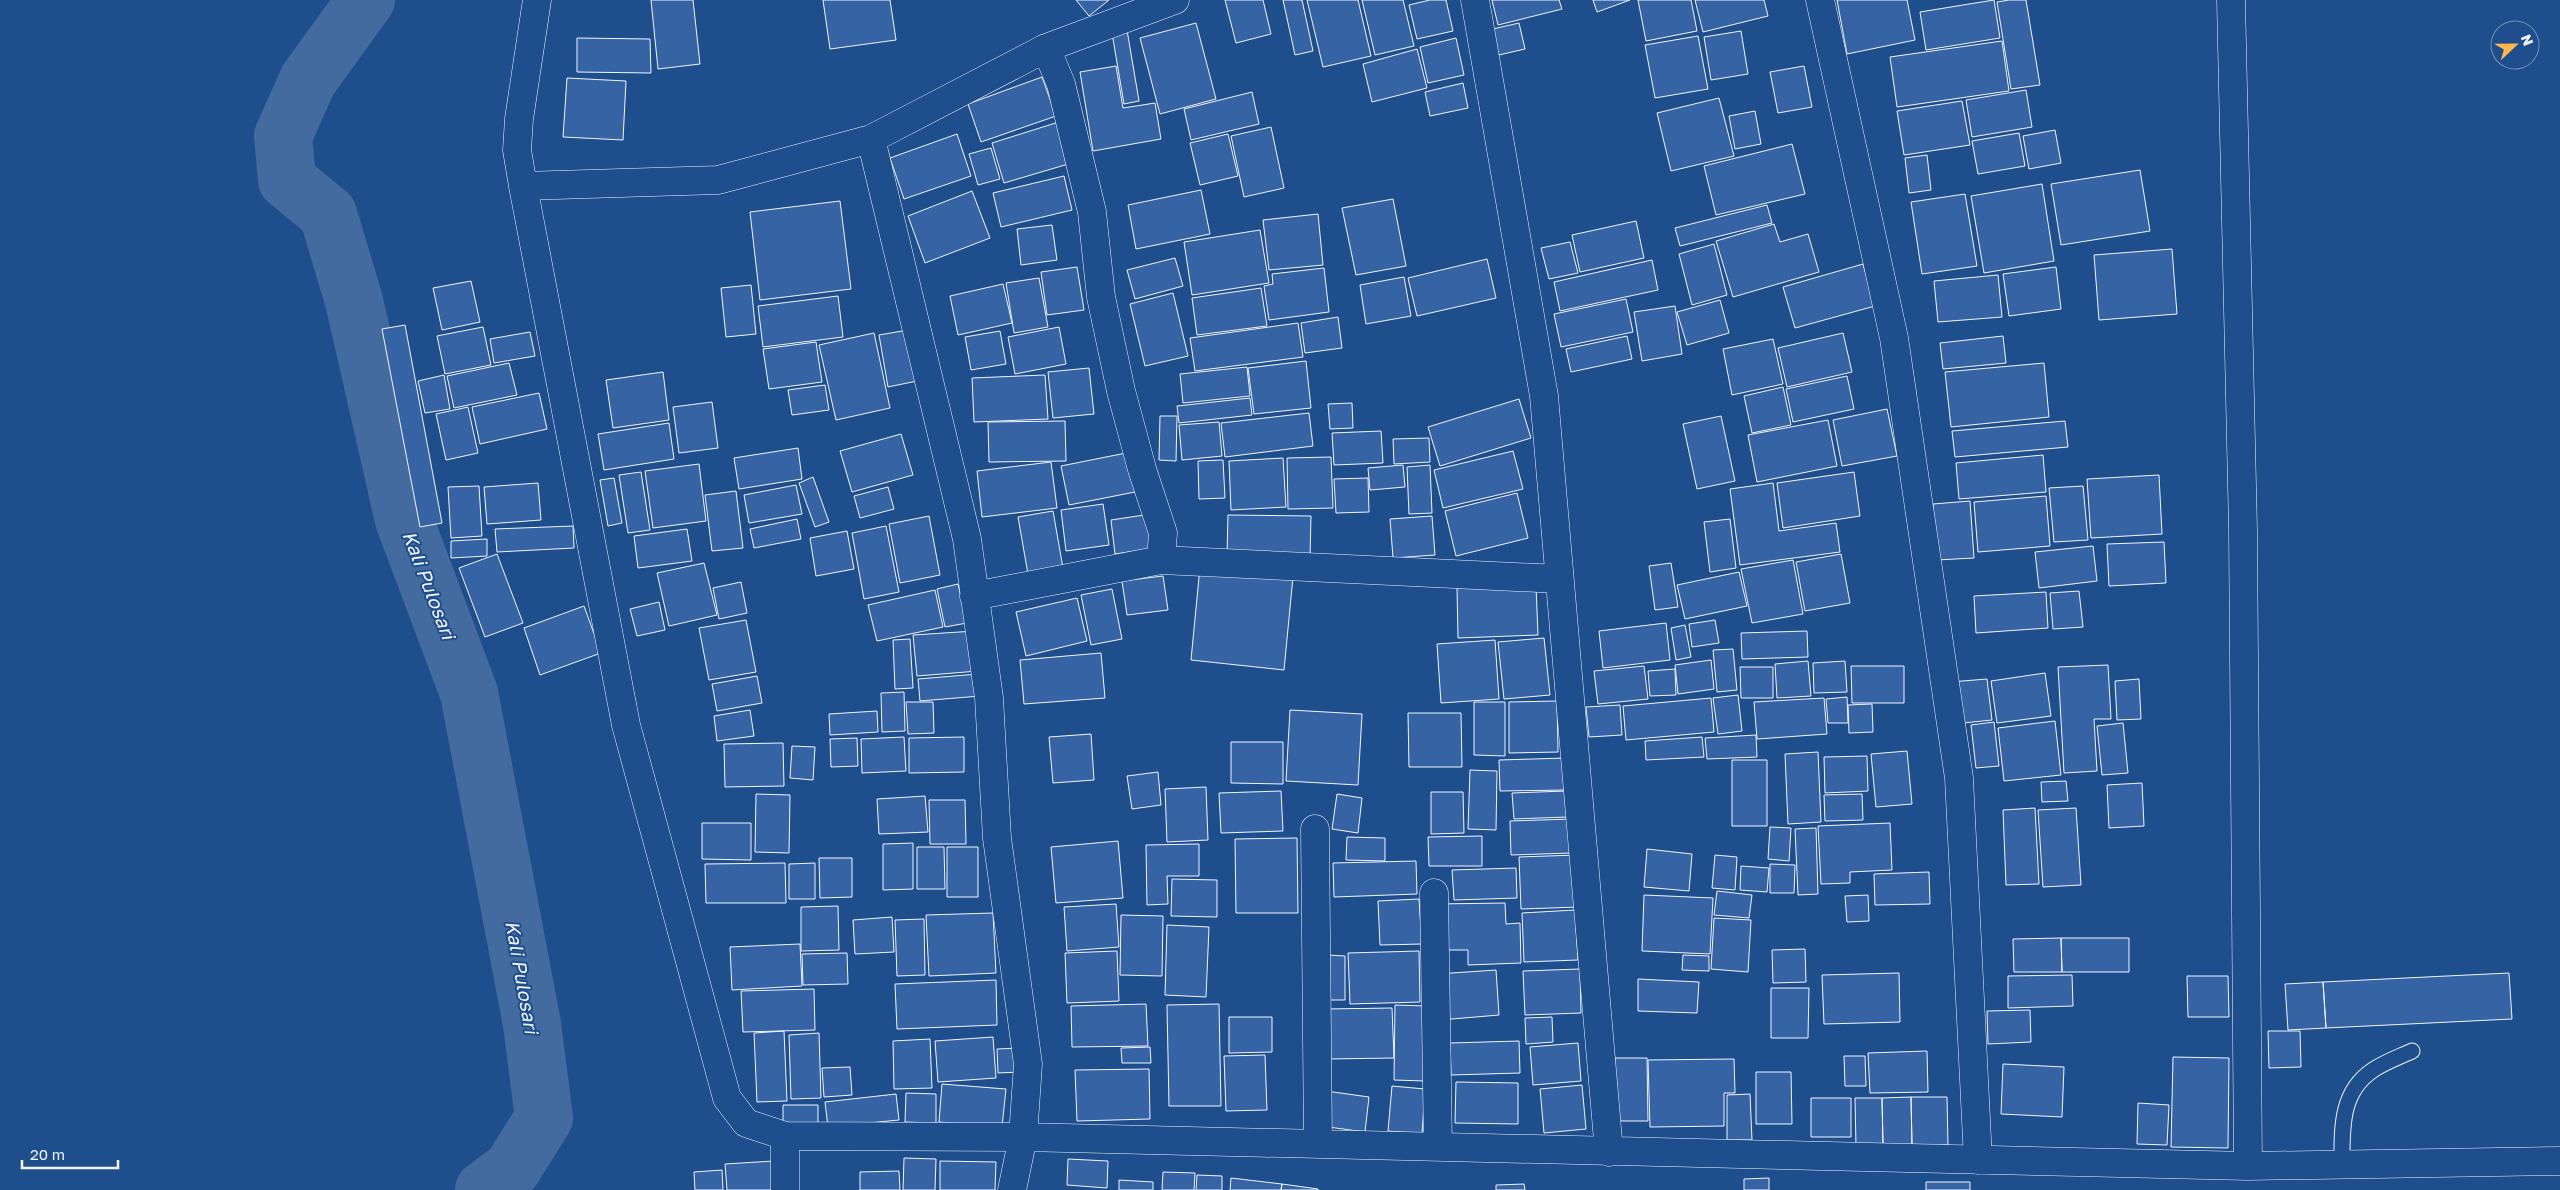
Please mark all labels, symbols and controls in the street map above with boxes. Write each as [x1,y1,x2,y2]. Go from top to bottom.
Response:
north arrow [2490,20,2540,70]
text: N [2518,32,2537,48]
water label: Kali Pulosari [398,527,461,644]
water label: Kali Pulosari [501,919,544,1037]
scale bar [22,1138,119,1170]
text: 20 m [30,1145,65,1163]

